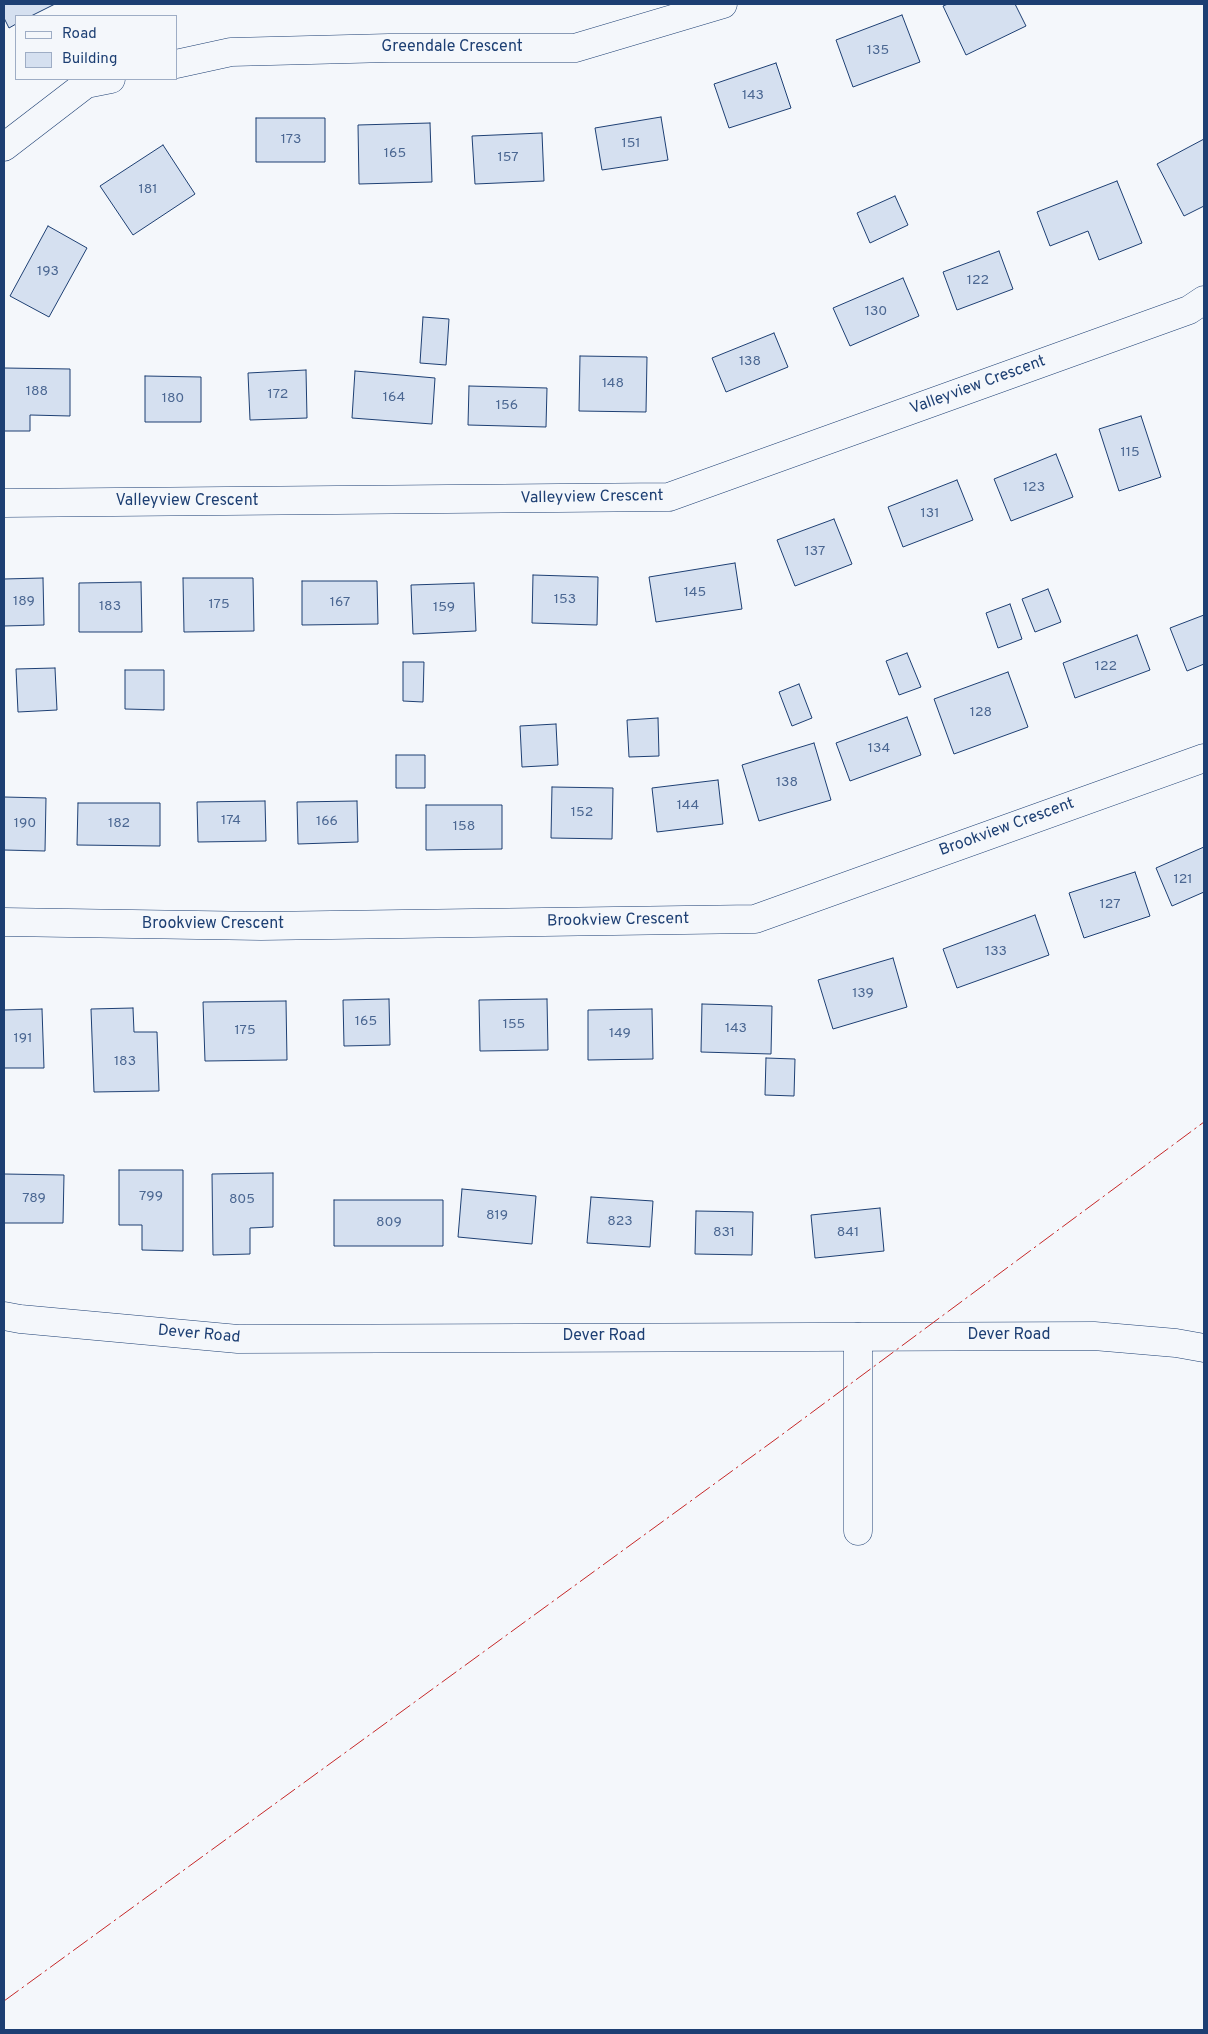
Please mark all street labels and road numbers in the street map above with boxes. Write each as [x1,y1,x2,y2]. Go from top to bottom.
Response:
street label: Greendale Crescent [381,38,523,58]
street label: Valleyview Crescent [908,353,1048,419]
street label: Valleyview Crescent [520,487,664,509]
street label: Valleyview Crescent [116,492,258,512]
street label: Brookview Crescent [937,795,1077,861]
street label: Brookview Crescent [547,910,689,932]
street label: Brookview Crescent [142,915,284,935]
street label: Dever Road [157,1322,241,1348]
street label: Dever Road [968,1326,1050,1346]
street label: Dever Road [563,1327,645,1347]

